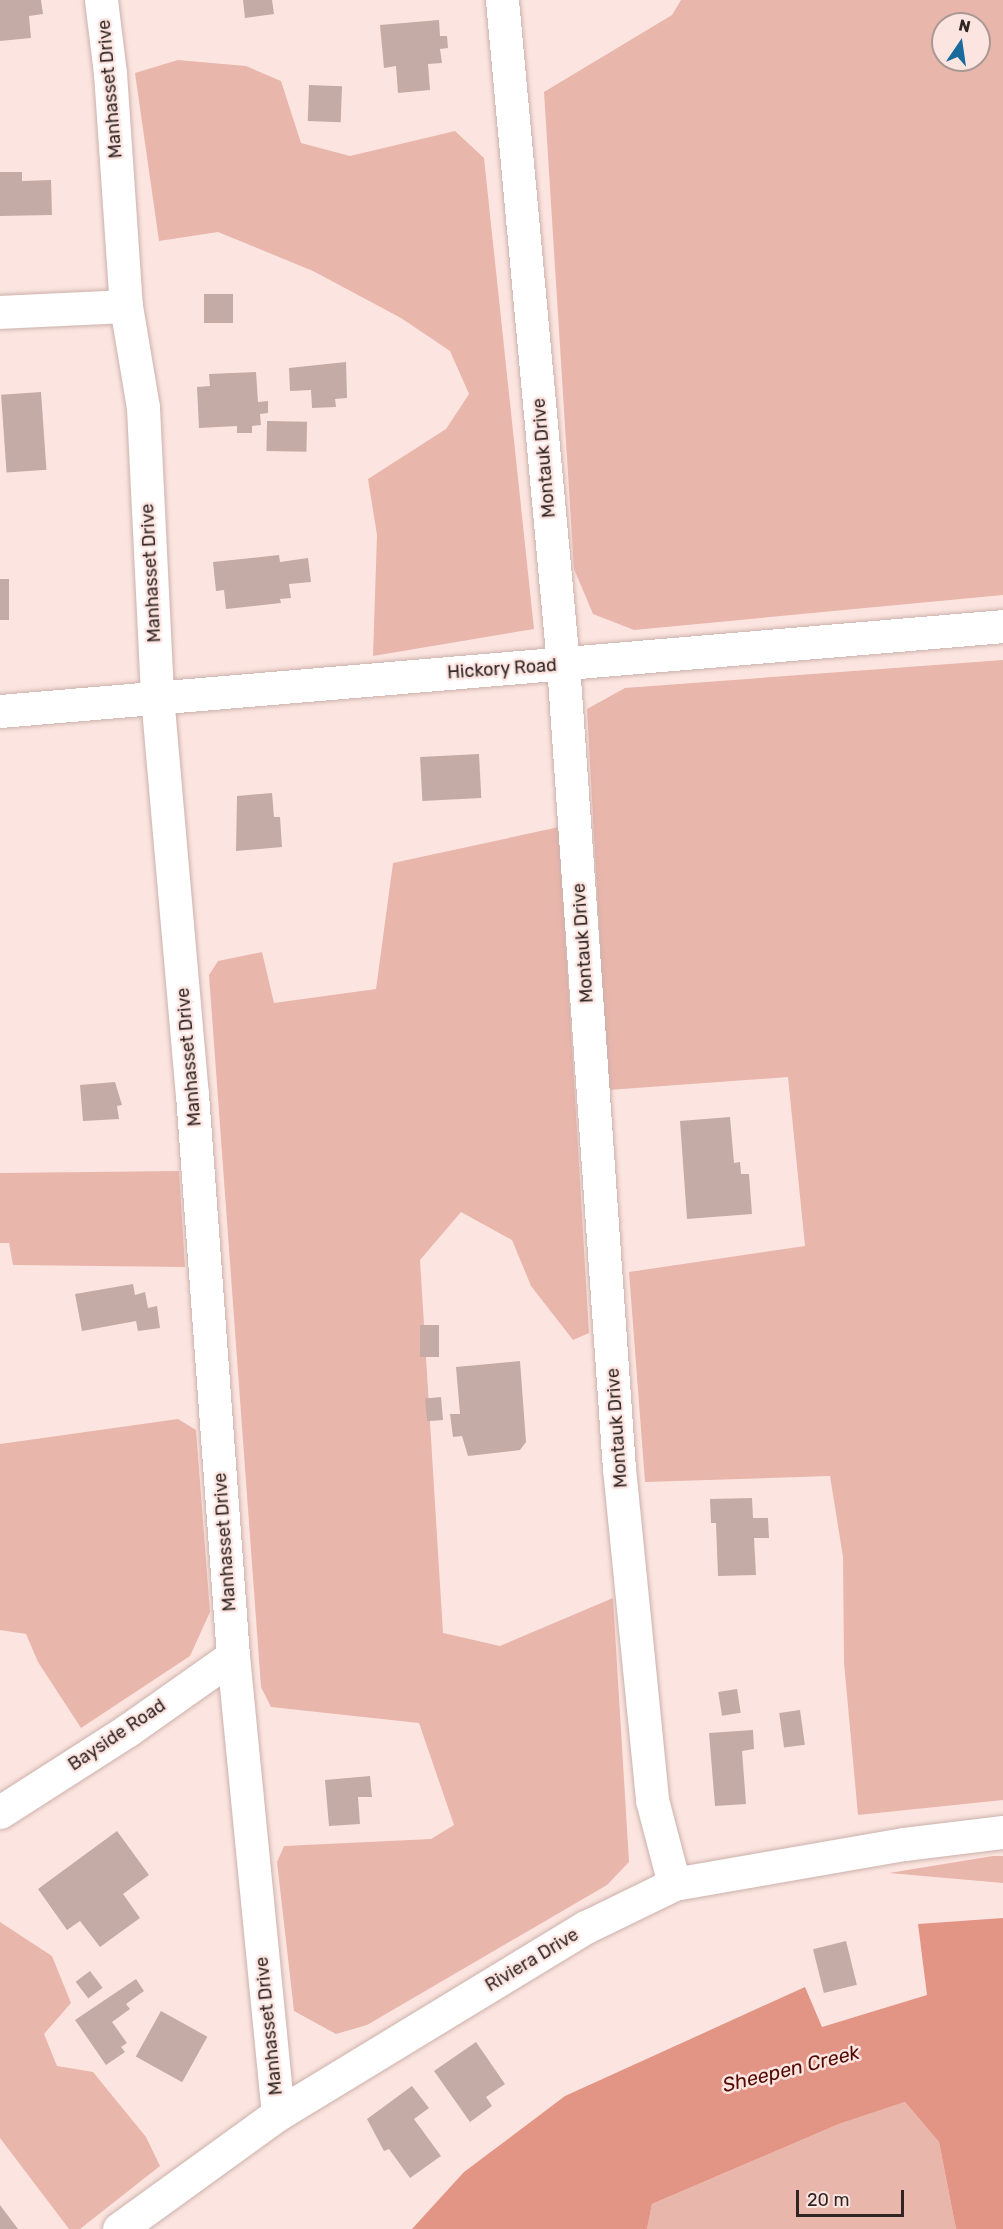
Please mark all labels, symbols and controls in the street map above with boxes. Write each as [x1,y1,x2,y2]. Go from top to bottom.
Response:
north arrow [931,12,991,72]
text: N [957,15,972,36]
street label: Manhasset Drive [93,19,127,159]
street label: Montauk Drive [528,397,560,519]
street label: Manhasset Drive [137,503,165,643]
street label: Hickory Road [446,654,558,684]
street label: Montauk Drive [568,882,598,1004]
street label: Manhasset Drive [172,987,206,1127]
street label: Montauk Drive [602,1367,632,1489]
street label: Manhasset Drive [209,1472,241,1612]
street label: Bayside Road [64,1695,170,1775]
street label: Riviera Drive [481,1924,583,1996]
street label: Manhasset Drive [251,1956,287,2096]
water label: Sheepen Creek [720,2040,862,2098]
scale bar [799,2178,907,2216]
text: 20 m [807,2189,849,2211]

